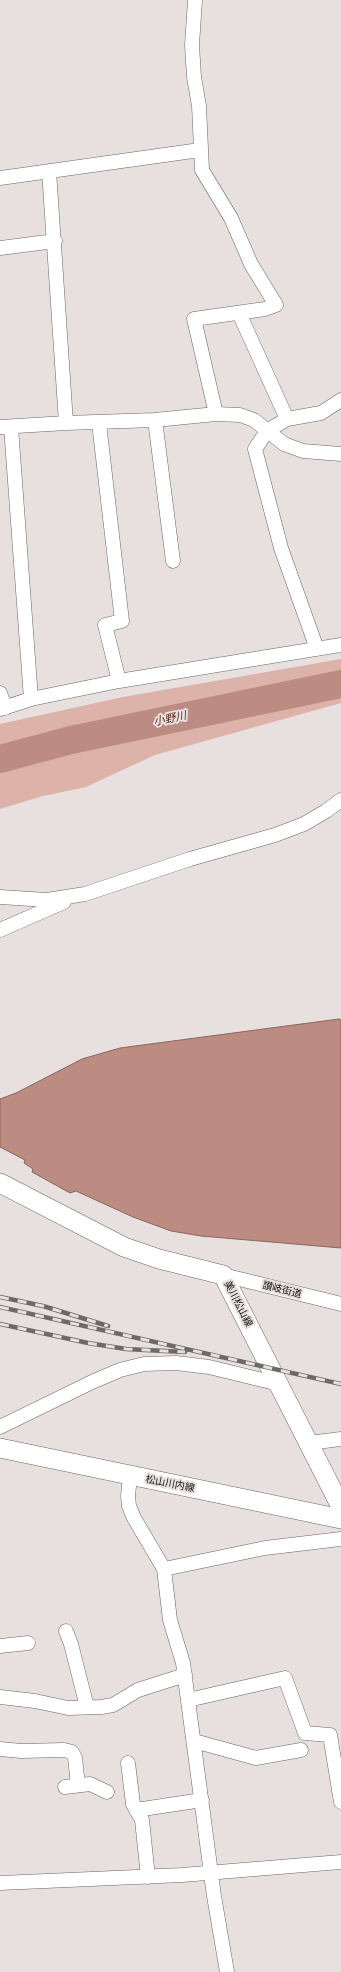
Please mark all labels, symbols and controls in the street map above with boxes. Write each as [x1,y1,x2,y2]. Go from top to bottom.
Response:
water label: 小野川 [152,709,188,729]
street label: 美川松山線 [221,1279,255,1329]
street label: 讃岐街道 [261,1279,303,1301]
street label: 松山川内線 [144,1473,196,1495]

